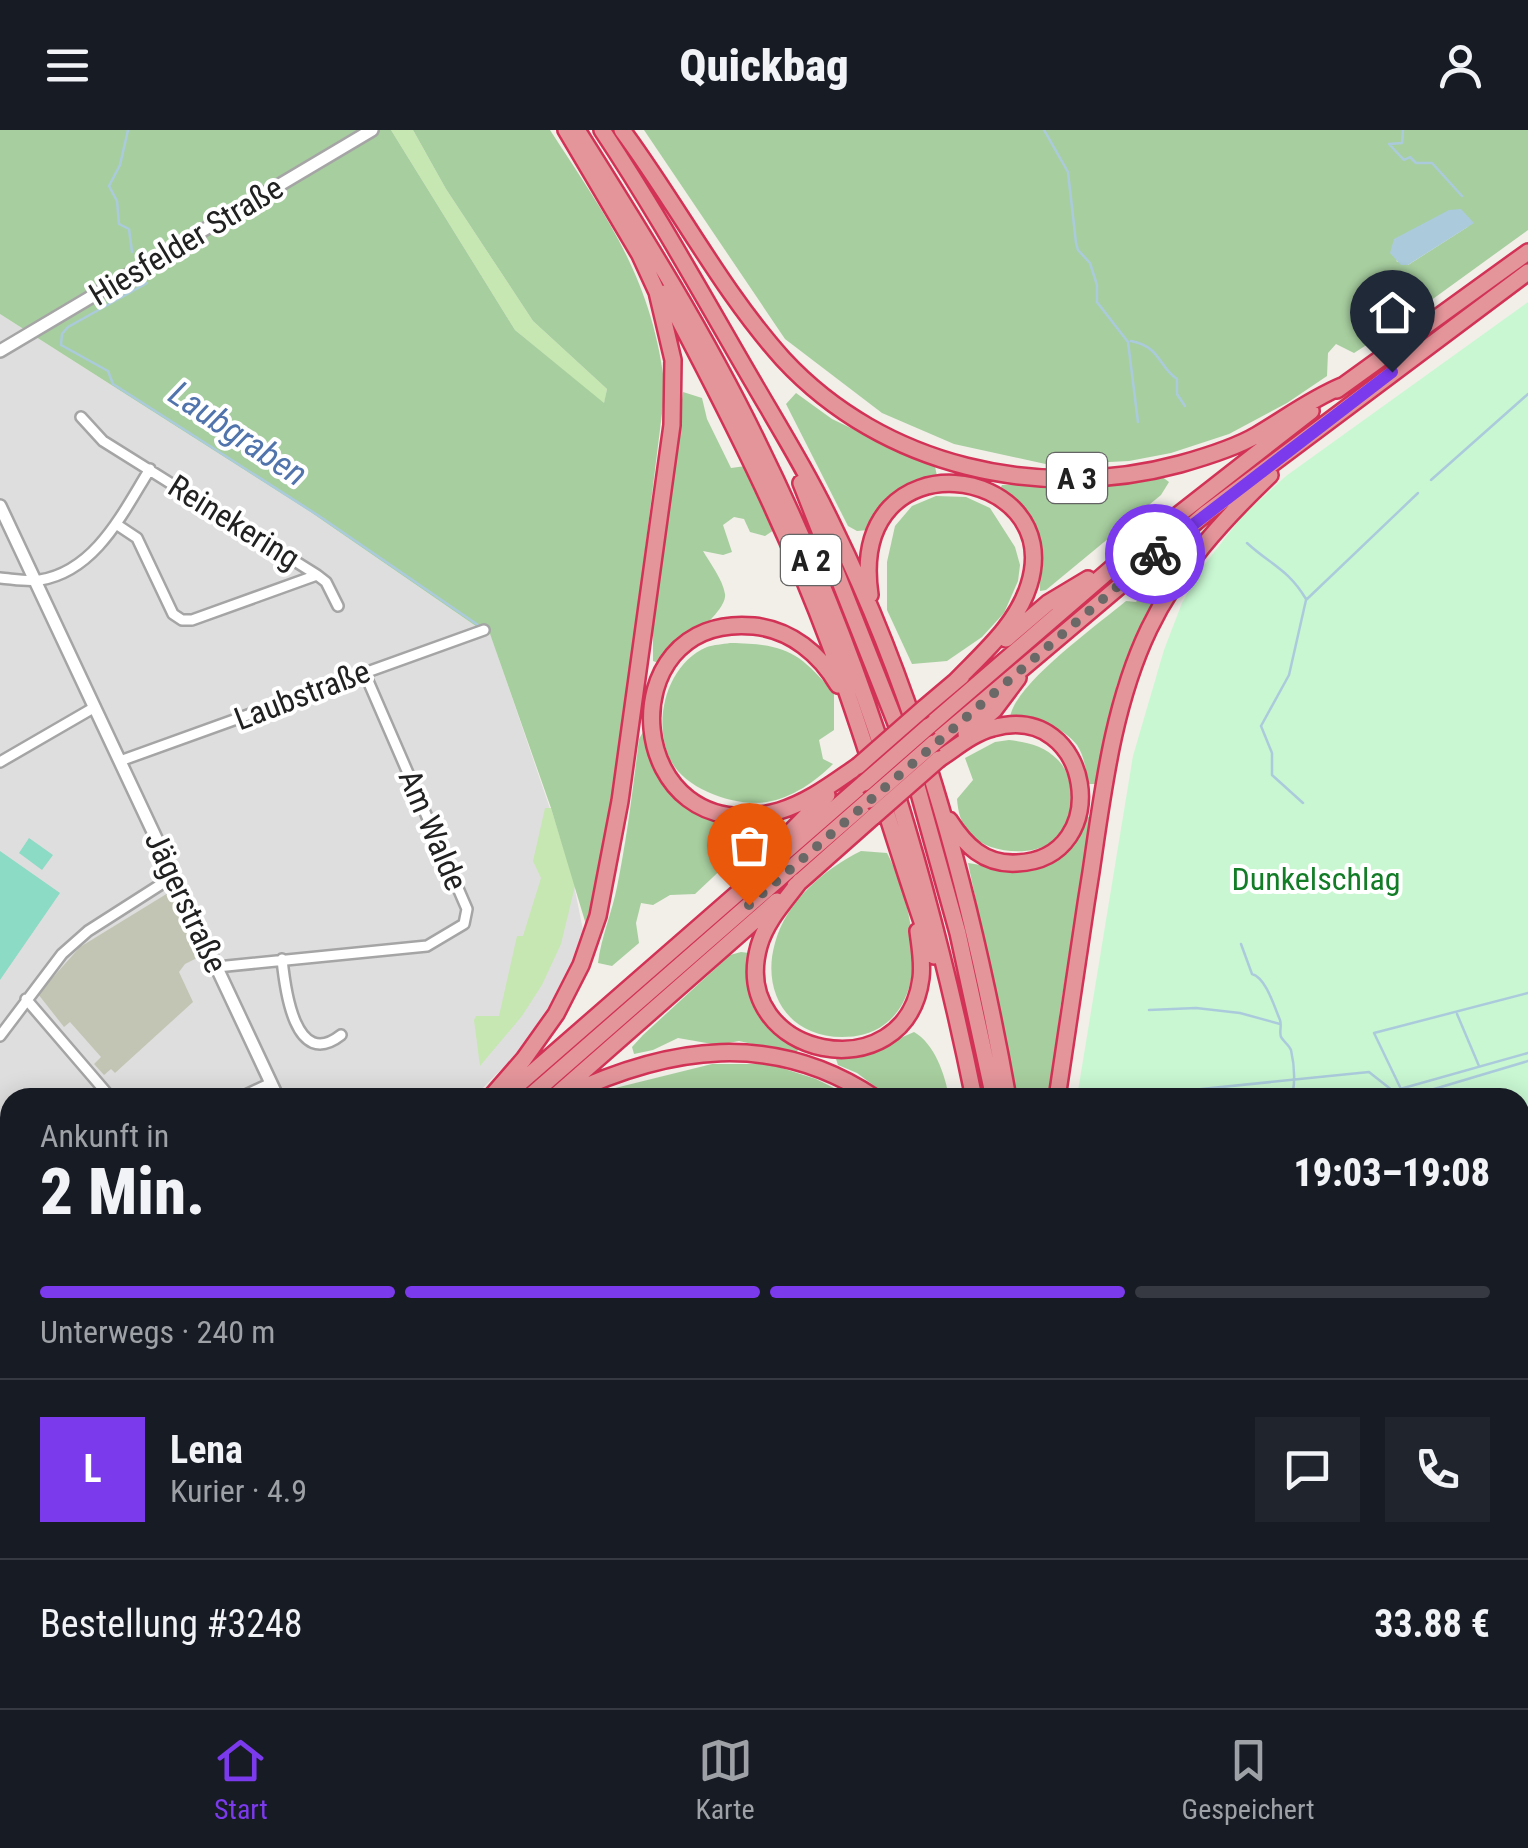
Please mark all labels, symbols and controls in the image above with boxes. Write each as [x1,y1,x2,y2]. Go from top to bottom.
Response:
icon: menu [40,38,95,93]
icon: person [1433,38,1488,93]
text: Quickbag [679,39,849,92]
street label: Hiesfelder Straße [82,168,290,314]
pin [1350,270,1435,373]
icon: home [1365,285,1420,340]
water label: Laubgraben [161,373,315,495]
road number: A 3 [1047,453,1107,503]
street label: Reinekering [161,467,307,577]
courier [1105,504,1205,604]
icon: bike [1128,527,1183,582]
road number: A 2 [781,535,841,585]
street label: Laubstraße [229,652,375,738]
street label: Am Walde [391,764,475,896]
pin [707,803,792,906]
icon: bag [722,818,777,873]
street label: Jägerstraße [137,825,235,979]
park label: Dunkelschlag [1232,860,1400,898]
text: Ankunft in [40,1117,169,1155]
text: 19:03–19:08 [1293,1151,1490,1195]
text: 2 Min. [40,1154,205,1230]
text: Unterwegs · 240 m [40,1313,275,1351]
button: chat [1255,1417,1360,1522]
button: phone [1385,1417,1490,1522]
text: Lena [170,1428,243,1472]
text: L [83,1447,102,1491]
text: Kurier · 4.9 [170,1472,307,1510]
text: Bestellung #3248 [40,1602,302,1646]
text: 33.88 € [1374,1602,1490,1646]
tab: Start [213,1733,268,1826]
tab: Karte [695,1733,755,1826]
tab: Gespeichert [1182,1733,1315,1826]

